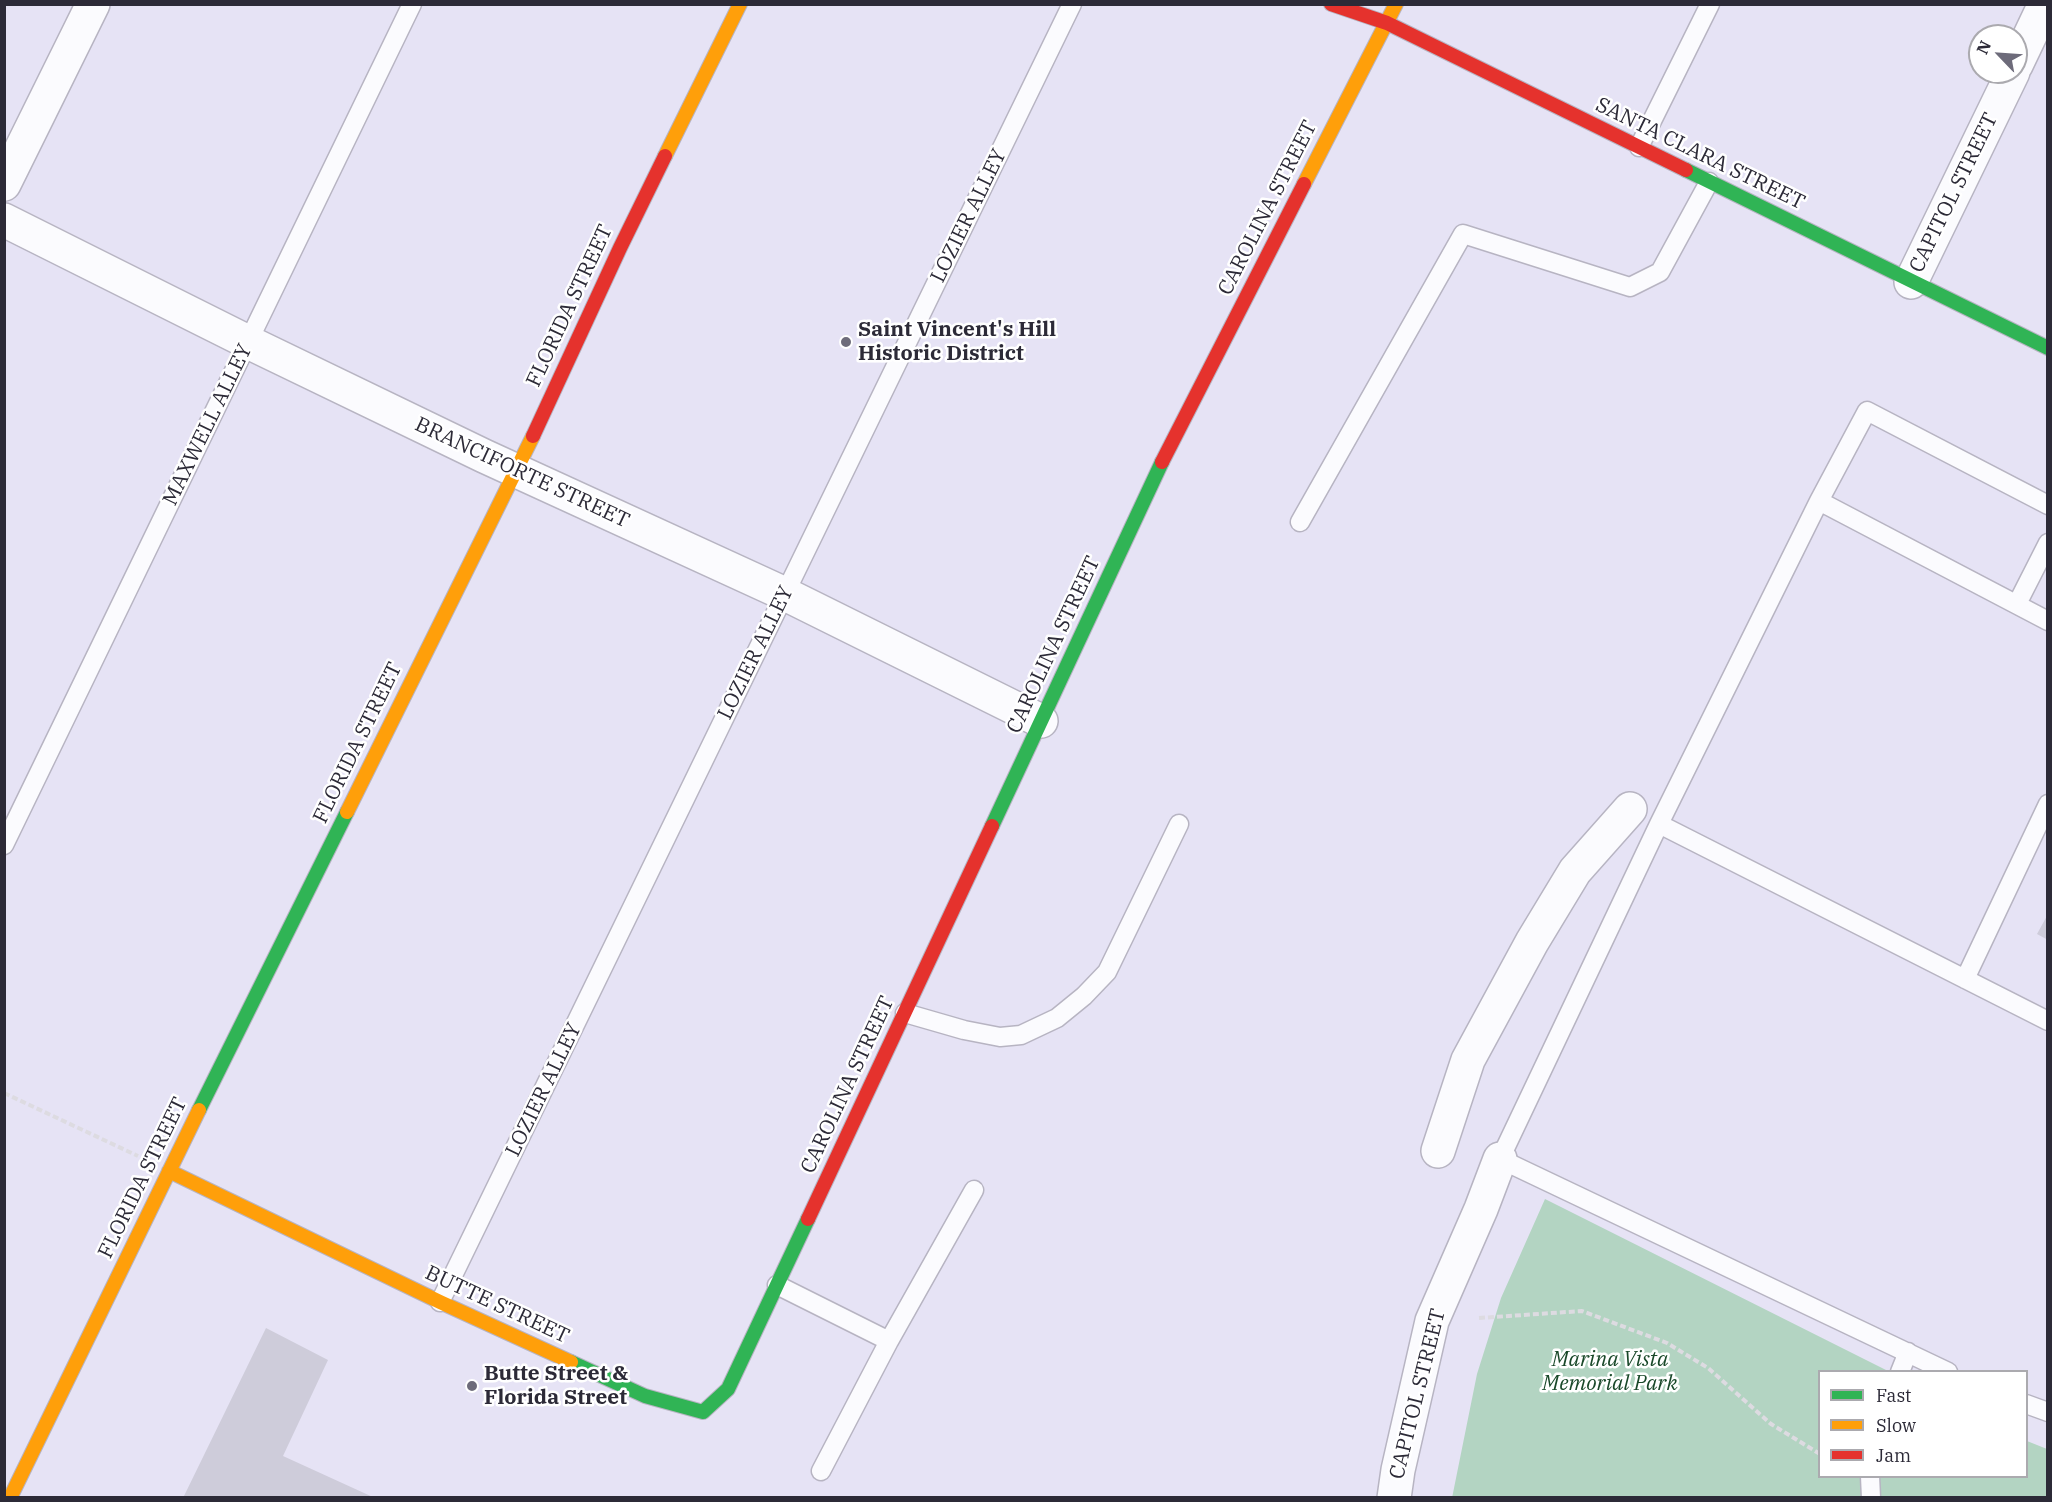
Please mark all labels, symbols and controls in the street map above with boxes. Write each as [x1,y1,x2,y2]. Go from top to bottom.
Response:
north arrow [1968,24,2028,84]
text: N [1972,37,1995,57]
street label: SANTA CLARA STREET [1591,92,1809,216]
street label: CAPITOL STREET [1904,109,2004,277]
street label: CAROLINA STREET [1213,117,1323,299]
street label: LOZIER ALLEY [926,145,1012,287]
street label: FLORIDA STREET [521,221,619,391]
place label: Saint Vincent's Hill Historic District [858,317,1056,367]
marker: Saint Vincent's Hill Historic District [839,335,853,349]
street label: MAXWELL ALLEY [158,340,258,510]
street label: BRANCIFORTE STREET [411,412,633,534]
street label: CAROLINA STREET [1002,553,1106,737]
street label: LOZIER ALLEY [713,582,799,724]
street label: FLORIDA STREET [308,658,408,828]
street label: CAROLINA STREET [796,993,900,1177]
street label: LOZIER ALLEY [501,1019,587,1161]
street label: FLORIDA STREET [93,1093,193,1263]
street label: BUTTE STREET [421,1261,573,1349]
street label: CAPITOL STREET [1385,1306,1451,1482]
park label: Marina Vista Memorial Park [1542,1347,1678,1397]
place label: Butte Street & Florida Street [484,1361,628,1411]
legend [1818,1370,2028,1478]
marker: Butte Street & Florida Street [465,1379,479,1393]
text: Fast [1876,1384,1911,1407]
text: Slow [1876,1414,1916,1437]
text: Jam [1876,1444,1911,1467]

